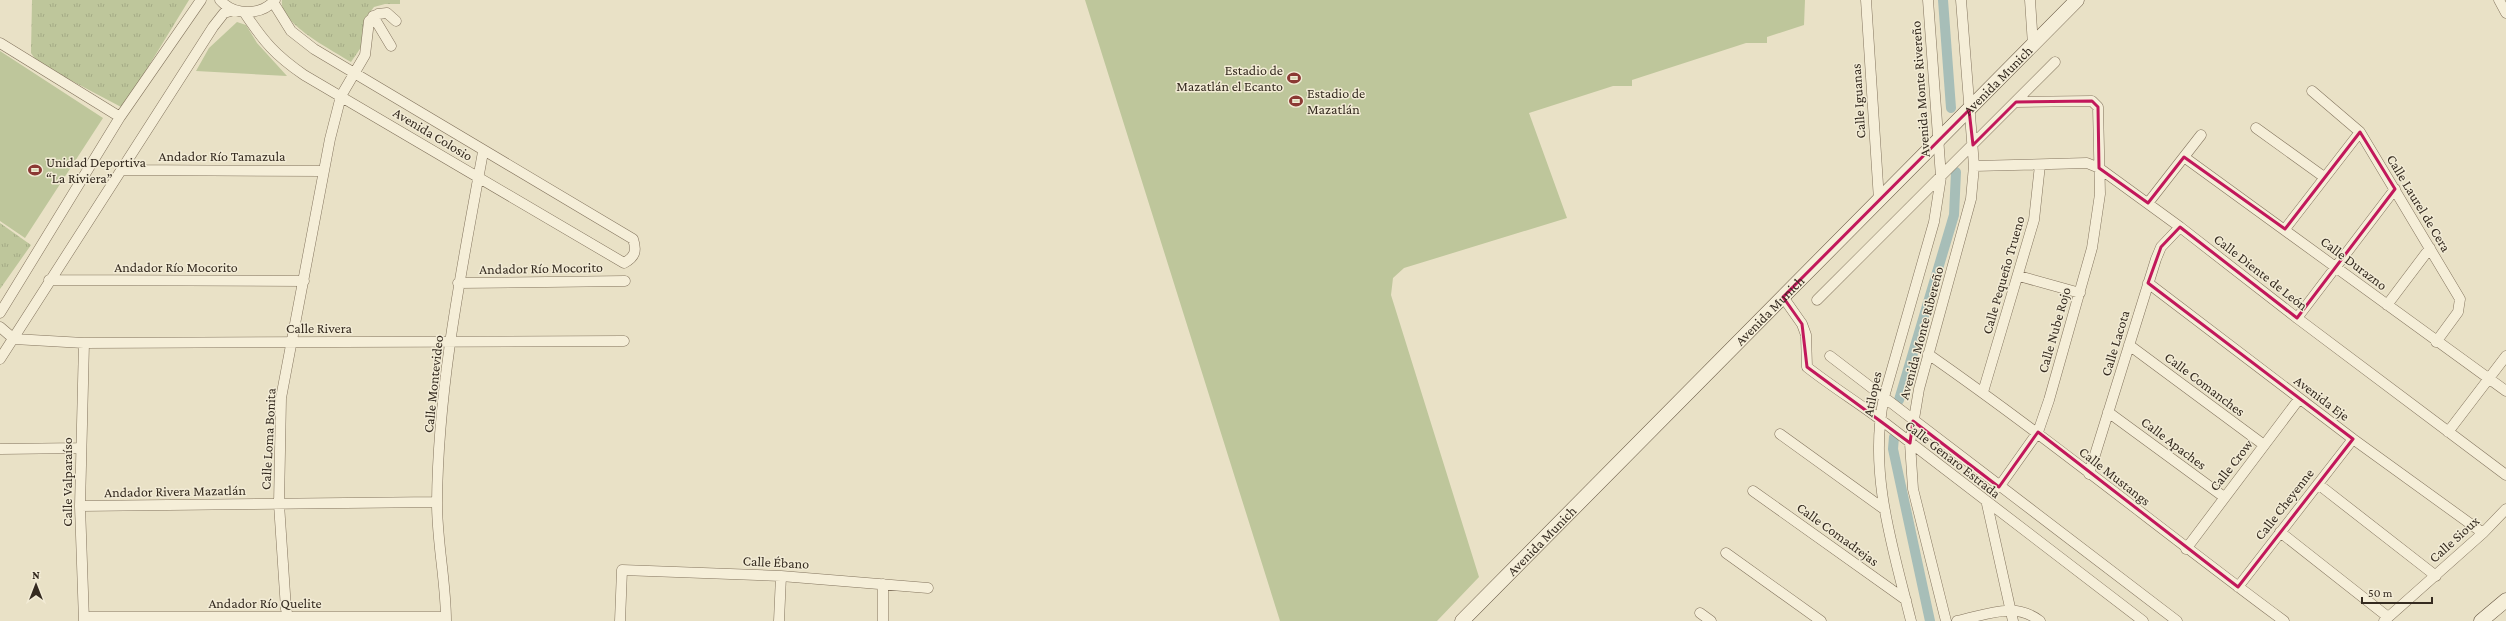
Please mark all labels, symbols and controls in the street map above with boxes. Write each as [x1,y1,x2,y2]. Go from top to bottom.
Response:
street label: Avenida Monte Rivereño [1907,20,1933,158]
street label: Avenida Munich [1960,42,2036,118]
place label: Estadio de Mazatlán el Ecanto [1176,62,1283,94]
street label: Calle Iguanas [1847,63,1869,139]
sports icon: Estadio de Mazatlán el Ecanto [1286,70,1302,86]
place label: Estadio de Mazatlán [1307,85,1365,117]
sports icon: Estadio de Mazatlán [1288,93,1304,109]
street label: Avenida Colosio [390,104,476,164]
street label: Andador Río Tamazula [158,148,286,164]
street label: Calle Laurel de Cera [2384,152,2455,255]
place label: Unidad Deportiva “La Riviera” [46,154,147,186]
sports icon: Unidad Deportiva “La Riviera” [27,162,43,178]
street label: Calle Pequeño Trueno [1978,214,2028,336]
street label: Calle Diente de León [2211,230,2311,314]
street label: Calle Durazno [2318,233,2390,293]
street label: Andador Río Mocorito [114,259,238,275]
street label: Andador Río Mocorito [479,259,603,277]
street label: Avenida Monte Ribereño [1896,265,1947,401]
street label: Avenida Munich [1732,272,1808,349]
street label: Calle Nube Rojo [2034,285,2075,375]
street label: Calle Lacota [2097,308,2133,378]
street label: Calle Rivera [286,320,352,336]
street label: Calle Montevideo [420,334,446,434]
street label: Calle Comanches [2162,349,2248,419]
street label: Atilopes [1859,370,1885,418]
street label: Avenida Eje [2291,372,2353,425]
street label: Calle Loma Bonita [257,387,279,490]
street label: Calle Apaches [2138,413,2210,473]
street label: Calle Genaro Estrada [1902,417,2004,502]
street label: Calle Crow [2206,436,2256,494]
street label: Calle Valparaíso [59,437,75,527]
street label: Calle Mustangs [2076,443,2154,509]
street label: Calle Cheyenne [2251,465,2317,543]
street label: Andador Rivera Mazatlán [104,482,246,500]
street label: Calle Comadrejas [1793,499,1882,570]
street label: Avenida Munich [1504,502,1580,579]
street label: Calle Sioux [2426,512,2483,566]
street label: Calle Ébano [742,552,810,572]
north arrow [16,565,56,605]
text: N [32,569,40,581]
scale bar [2362,579,2432,605]
text: 50 m [2368,586,2393,600]
street label: Andador Río Quelite [208,595,322,611]

